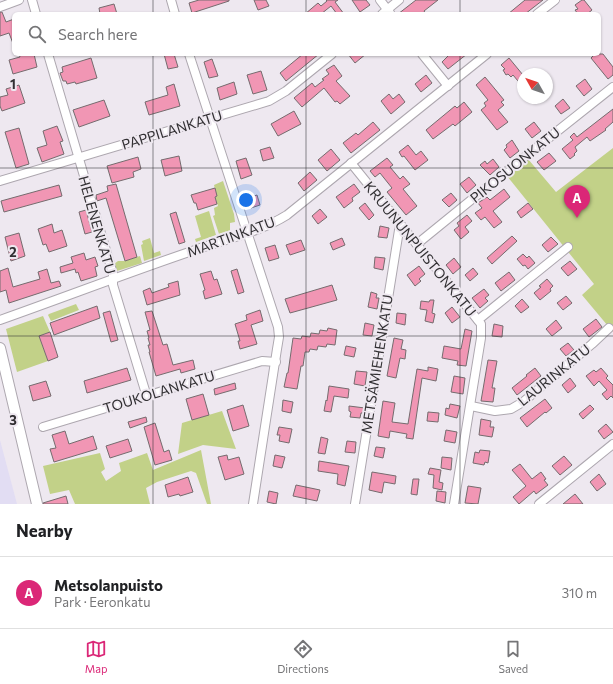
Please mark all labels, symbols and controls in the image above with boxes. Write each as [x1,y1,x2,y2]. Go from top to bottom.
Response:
search box [12,12,601,56]
icon: search [26,23,48,45]
text: Search here [58,25,137,43]
north arrow [517,68,553,104]
text: 1 [10,76,16,92]
street label: PAPPILANKATU [119,106,224,153]
street label: PIKOSUONKATU [466,123,563,206]
street label: HELENENKATU [75,174,120,276]
street label: KRUUNUNPUISTONKATU [361,178,480,320]
pin: A [564,185,590,218]
your location [236,190,256,210]
street label: MARTINKATU [184,213,277,260]
text: 2 [9,244,17,260]
street label: METSÄMIEHENKATU [357,293,396,435]
street label: LAURINKATU [514,340,593,409]
street label: TOUKOLANKATU [101,366,217,417]
text: 3 [9,412,17,428]
text: Nearby [16,520,73,541]
text: Metsolanpuisto [54,576,163,594]
text: A [24,585,34,601]
text: 310 m [562,585,597,601]
text: Park · Eeronkatu [54,594,150,610]
tab: Map [85,638,108,675]
tab: Directions [277,638,329,675]
tab: Saved [498,638,528,675]

